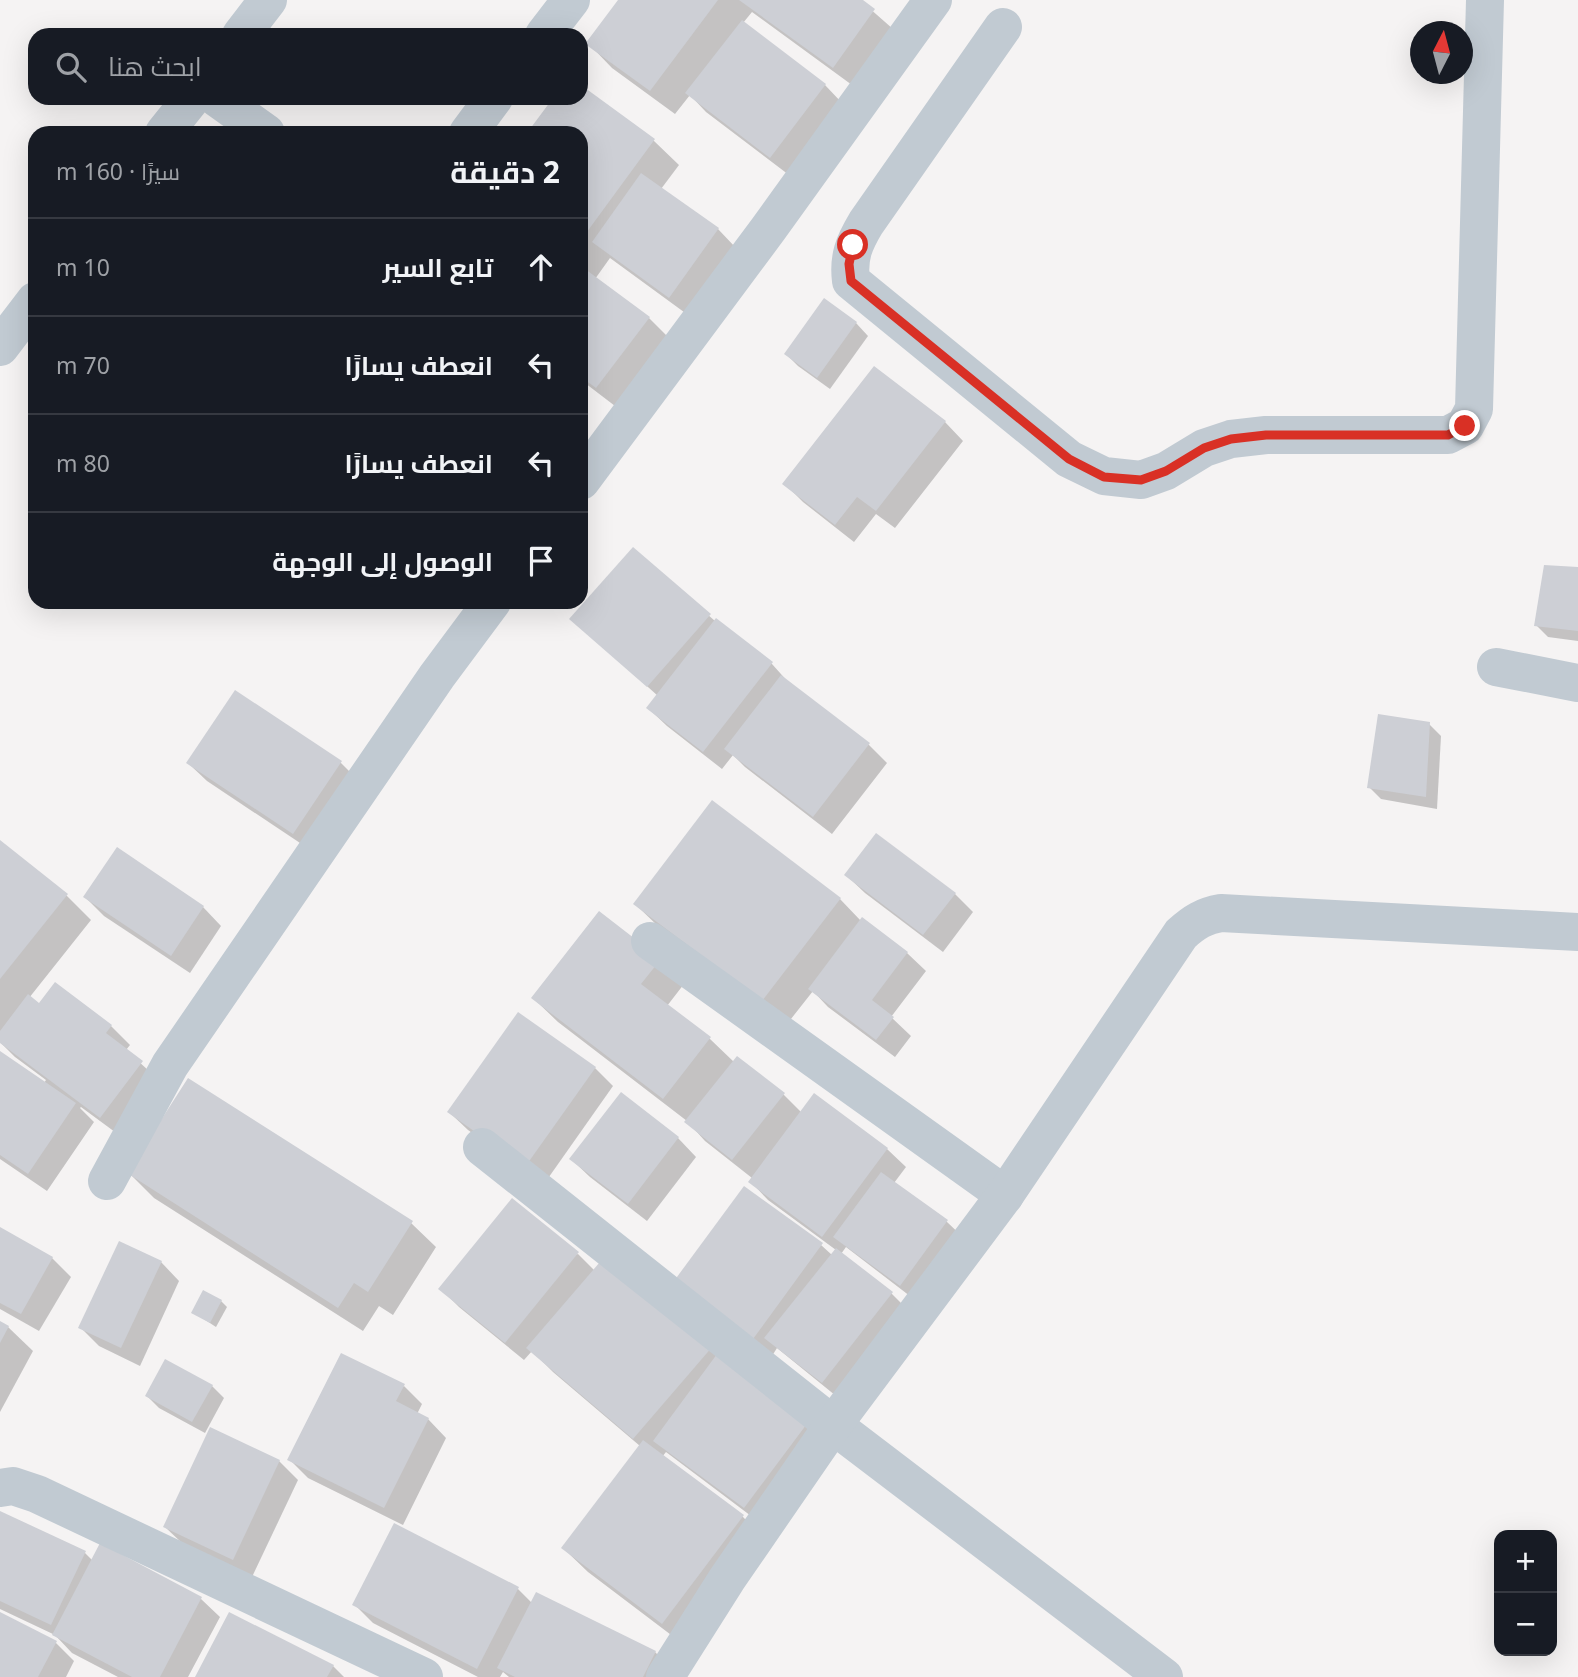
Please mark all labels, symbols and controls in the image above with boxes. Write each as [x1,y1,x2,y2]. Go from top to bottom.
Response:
north arrow [1410,21,1473,84]
search box [28,28,588,105]
icon: search [52,48,90,86]
text: ابحث هنا [108,48,202,84]
text: 2 دقيقة [450,151,560,192]
text: سيرًا · 160 m [56,155,180,187]
route start [837,229,868,260]
icon: ahead [522,248,560,286]
text: تابع السير [383,249,493,285]
text: 10 m [56,251,110,283]
icon: left [522,346,560,384]
text: انعطف يسارًا [344,347,493,383]
text: 70 m [56,349,110,381]
route end [1449,410,1480,441]
icon: left [522,444,560,482]
text: انعطف يسارًا [344,445,493,481]
text: 80 m [56,447,110,479]
icon: arrive [522,542,560,580]
text: الوصول إلى الوجهة [272,543,493,579]
map controls [1494,1530,1557,1656]
button: + [1494,1530,1557,1593]
button: − [1494,1593,1557,1656]

